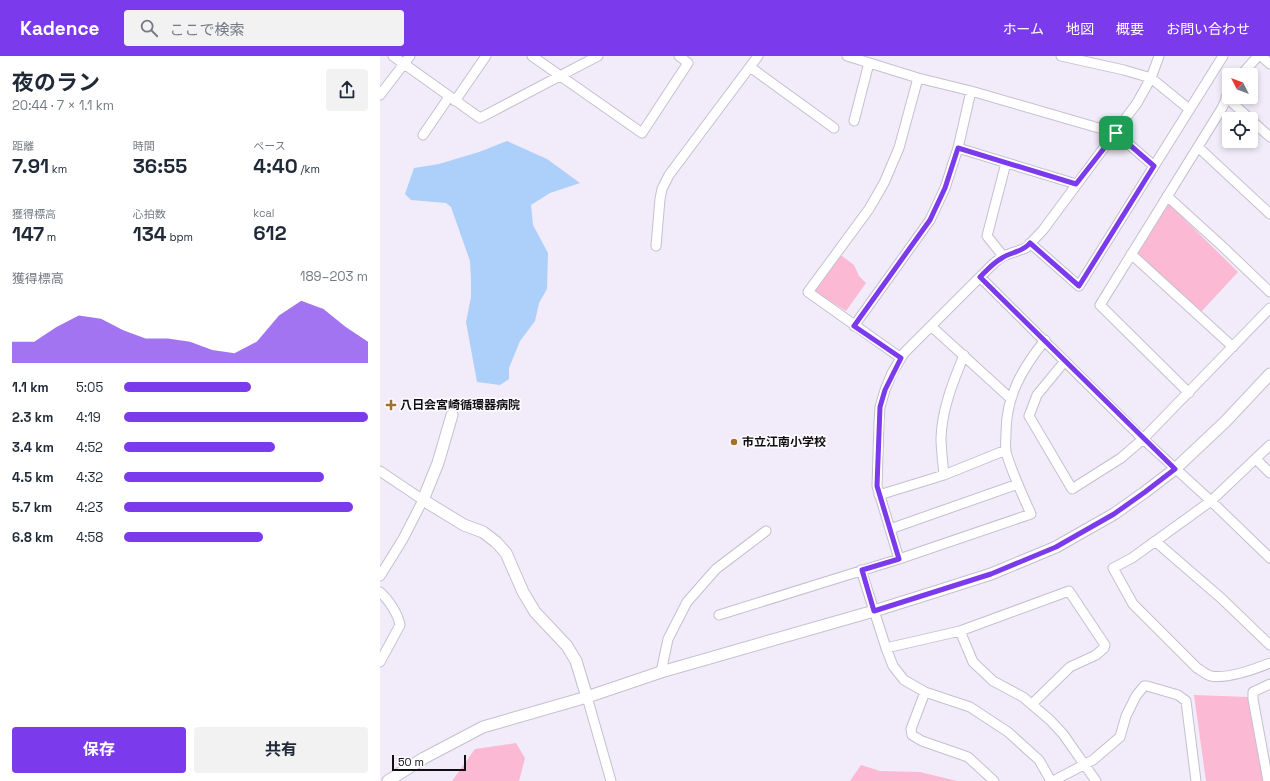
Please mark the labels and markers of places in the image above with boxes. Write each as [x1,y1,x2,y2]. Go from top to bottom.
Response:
pin [1099,116,1133,150]
place label: 八日会宮崎循環器病院 [400,397,520,413]
marker: 八日会宮崎循環器病院 [385,399,397,411]
place label: 市立江南小学校 [742,434,826,450]
marker: 市立江南小学校 [729,437,739,447]

